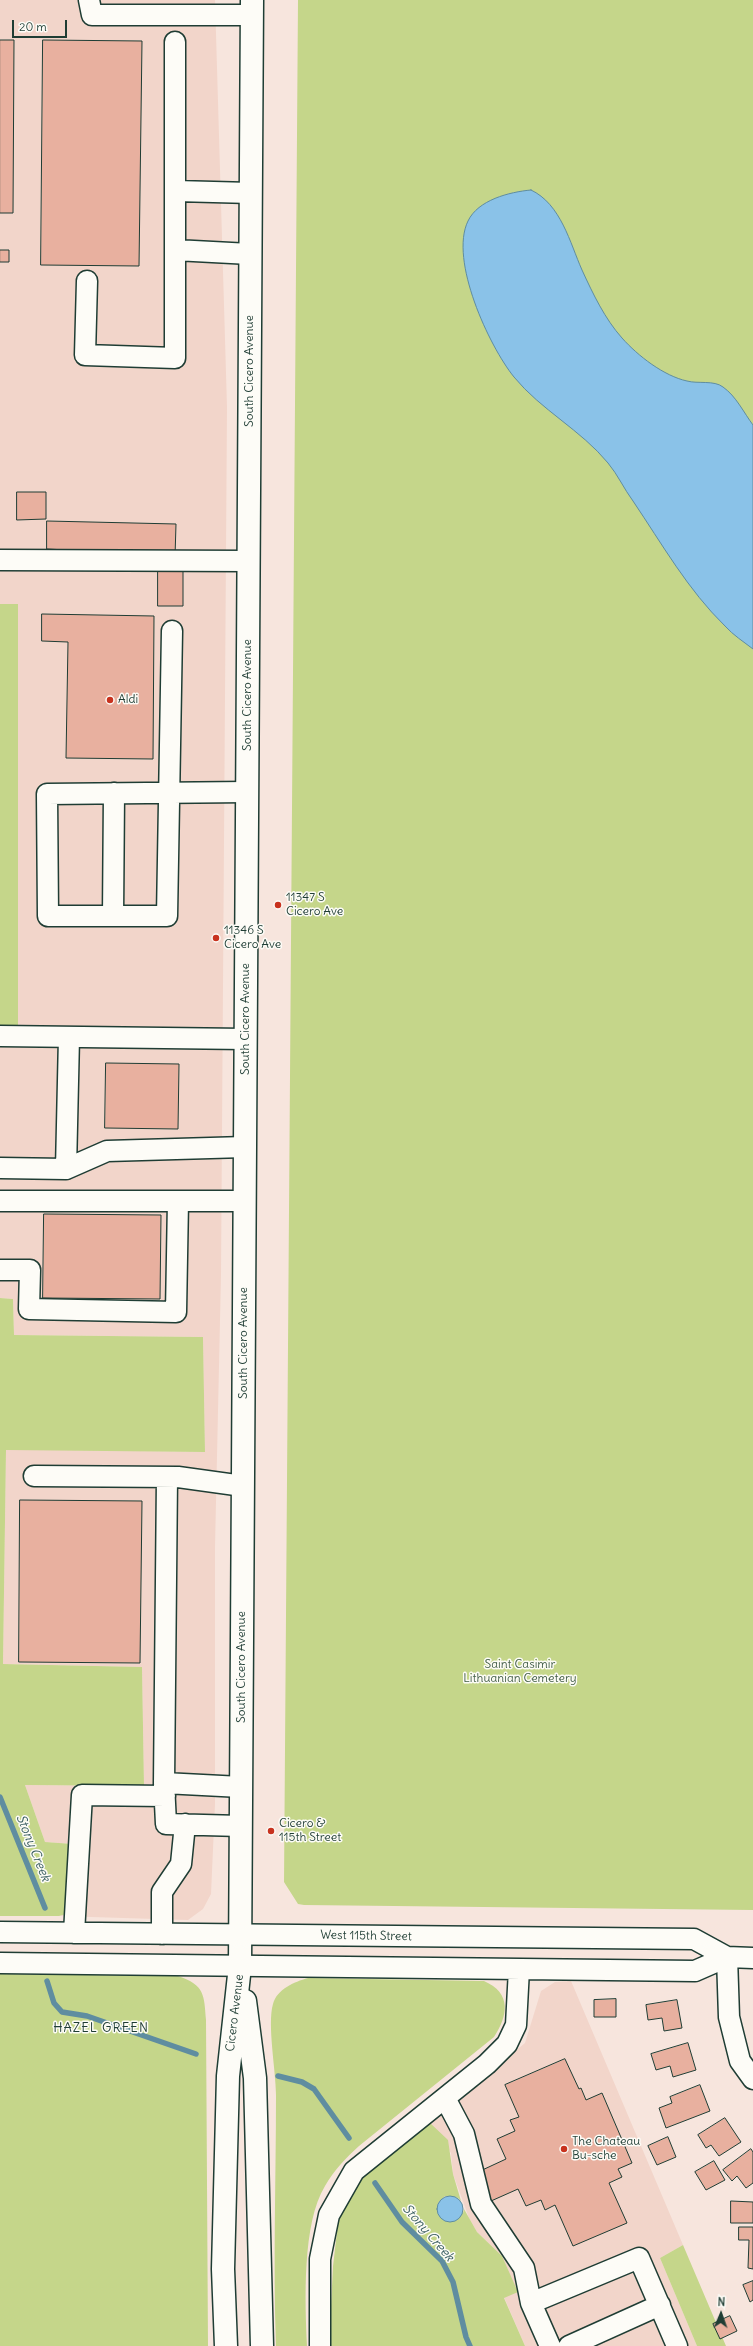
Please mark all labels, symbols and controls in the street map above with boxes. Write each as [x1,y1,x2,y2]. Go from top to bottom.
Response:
scale bar [14,12,69,38]
text: 20 m [19,19,47,34]
street label: South Cicero Avenue [243,315,257,427]
street label: South Cicero Avenue [241,639,255,751]
place label: Aldi [118,693,138,707]
marker: Aldi [105,695,115,705]
place label: 11347 S Cicero Ave [286,891,343,919]
marker: 11347 S Cicero Ave [273,900,283,910]
place label: 11346 S Cicero Ave [224,924,281,952]
marker: 11346 S Cicero Ave [211,933,221,943]
street label: South Cicero Avenue [239,963,253,1075]
street label: South Cicero Avenue [237,1287,251,1399]
street label: South Cicero Avenue [235,1611,249,1723]
park label: Saint Casimir Lithuanian Cemetery [463,1658,577,1686]
water label: Stony Creek [13,1812,53,1884]
place label: Cicero & 115th Street [279,1817,341,1845]
marker: Cicero & 115th Street [266,1826,276,1836]
street label: West 115th Street [320,1928,412,1944]
street label: Cicero Avenue [223,1974,247,2052]
district label: HAZEL GREEN [53,2020,149,2036]
place label: The Chateau Bu-sche [572,2135,640,2163]
marker: The Chateau Bu-sche [559,2144,569,2154]
water label: Stony Creek [399,2201,457,2265]
north arrow [701,2294,741,2334]
text: N [717,2295,725,2309]

